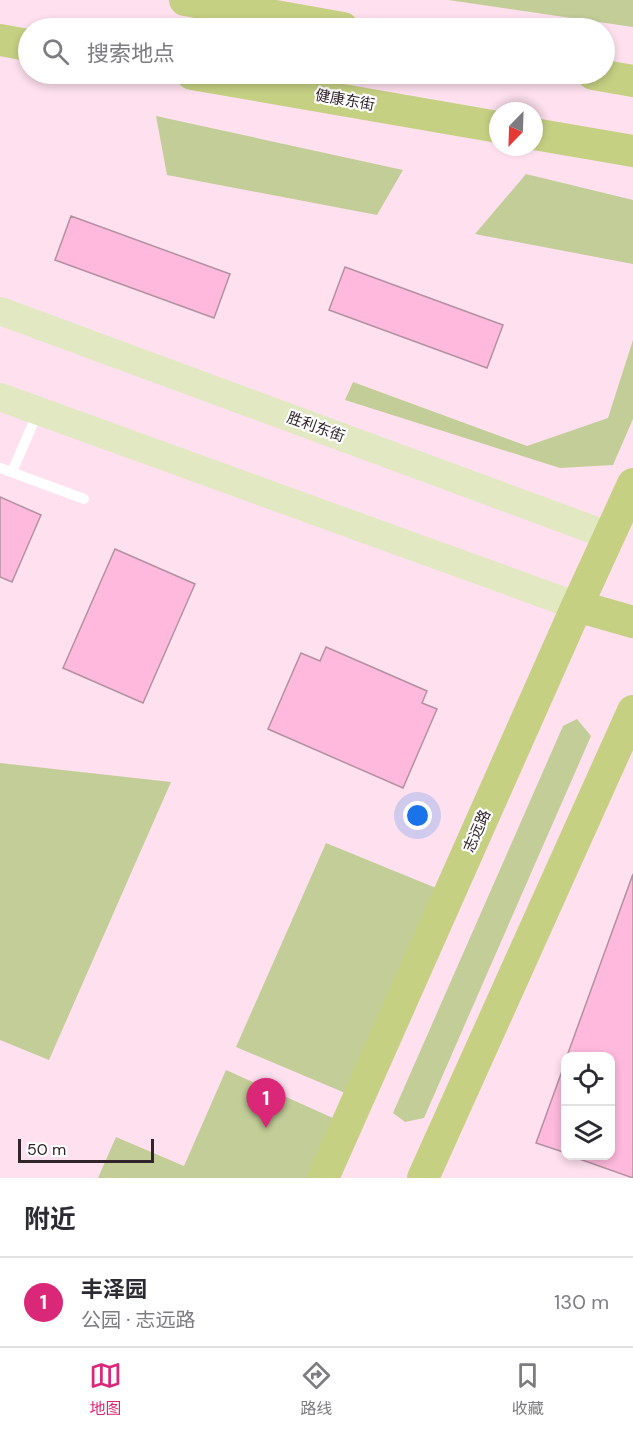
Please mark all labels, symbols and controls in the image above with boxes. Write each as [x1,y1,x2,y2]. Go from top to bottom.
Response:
search box [18,18,615,84]
icon: search [39,35,72,68]
text: 搜索地点 [87,39,175,68]
street label: 健康东街 [314,85,376,115]
north arrow [489,102,543,156]
street label: 胜利东街 [284,407,348,447]
your location [403,801,432,830]
street label: 志远路 [459,806,495,856]
map controls [561,1052,615,1160]
button: locate [561,1052,615,1106]
pin: 1 [246,1078,286,1128]
button: layers [561,1106,615,1160]
scale bar [18,1136,154,1164]
text: 50 m [27,1139,66,1160]
text: 附近 [24,1202,76,1236]
text: 丰泽园 [81,1275,147,1304]
text: 1 [40,1289,47,1315]
text: 130 m [554,1289,609,1315]
text: 公园 · 志远路 [81,1307,196,1333]
tab: 地图 [89,1359,122,1419]
tab: 路线 [300,1359,333,1419]
tab: 收藏 [511,1359,544,1419]

